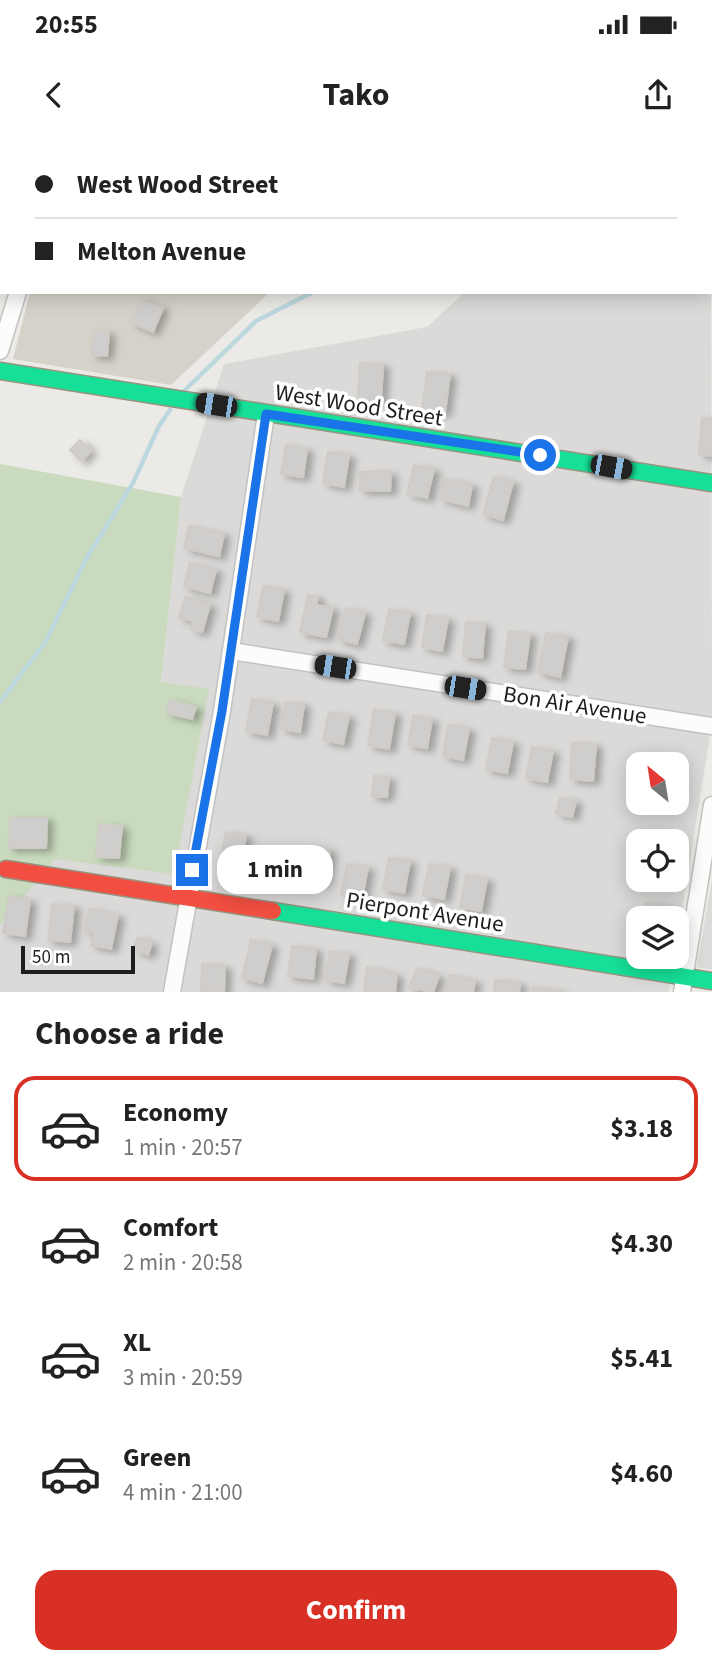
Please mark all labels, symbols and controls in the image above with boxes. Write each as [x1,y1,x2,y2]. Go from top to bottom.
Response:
text: 20:55 [35,6,98,43]
text: Tako [322,72,390,118]
icon: back [35,76,73,114]
icon: share [639,76,677,114]
text: West Wood Street [77,166,278,203]
text: Melton Avenue [77,233,246,270]
street label: West Wood Street [273,375,445,435]
car [194,391,239,419]
route start [524,439,556,471]
car [589,453,634,481]
car [313,653,358,681]
car [443,674,488,702]
street label: Bon Air Avenue [501,677,649,733]
north arrow [626,752,690,816]
map controls [626,752,689,969]
button: locate [626,829,689,892]
callout: 1 min [216,846,332,894]
text: 1 min [247,853,303,886]
route end [176,854,208,886]
street label: Pierpont Avenue [344,883,506,941]
button: layers [626,906,689,969]
scale bar [21,943,135,975]
text: 50 m [32,944,70,971]
text: Choose a ride [35,1011,224,1057]
text: Economy [123,1094,228,1131]
icon: car [39,1097,102,1160]
text: $3.18 [610,1110,673,1147]
text: 1 min · 20:57 [123,1131,243,1164]
text: Comfort [123,1209,218,1246]
icon: car [39,1212,102,1275]
text: $4.30 [610,1225,673,1262]
text: 2 min · 20:58 [123,1246,243,1279]
text: XL [123,1324,151,1361]
icon: car [39,1327,102,1390]
text: $5.41 [610,1340,673,1377]
text: 3 min · 20:59 [123,1361,243,1394]
text: Green [123,1439,191,1476]
icon: car [39,1442,102,1505]
text: $4.60 [610,1455,673,1492]
text: 4 min · 21:00 [123,1476,243,1509]
button: Confirm [35,1570,677,1650]

